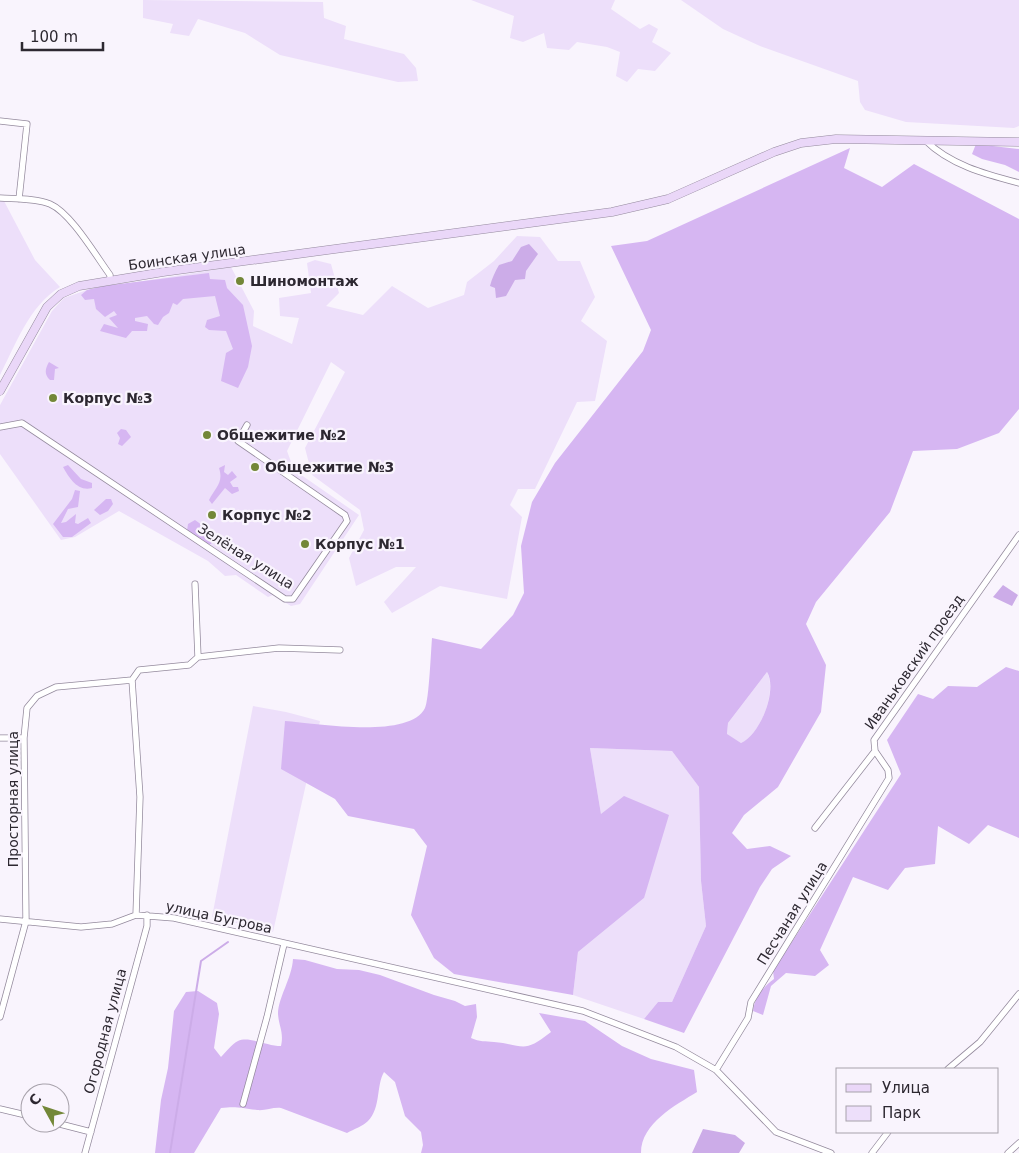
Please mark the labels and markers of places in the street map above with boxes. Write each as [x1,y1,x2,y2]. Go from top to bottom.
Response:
place label: Шиномонтаж [250,273,359,289]
marker: Шиномонтаж [234,275,246,287]
place label: Корпус №3 [63,390,153,406]
marker: Корпус №3 [47,392,59,404]
place label: Общежитие №2 [217,427,346,443]
marker: Общежитие №2 [201,429,213,441]
place label: Общежитие №3 [265,459,394,475]
marker: Общежитие №3 [249,461,261,473]
place label: Корпус №2 [222,507,312,523]
marker: Корпус №2 [206,509,218,521]
place label: Корпус №1 [315,536,405,552]
marker: Корпус №1 [299,538,311,550]

